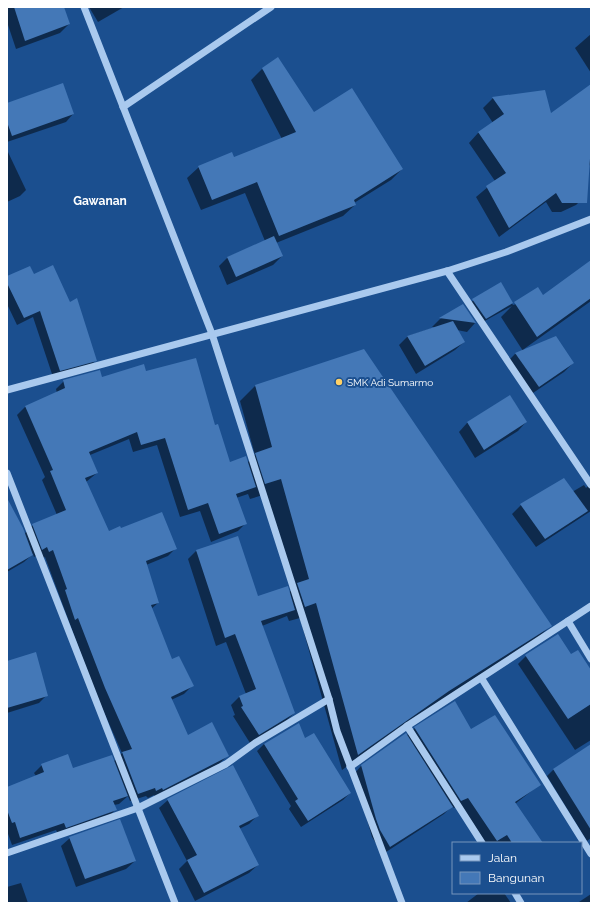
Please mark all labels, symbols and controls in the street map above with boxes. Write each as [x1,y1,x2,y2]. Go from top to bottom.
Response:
district label: Gawanan [73,194,127,208]
marker: SMK Adi Sumarmo [334,377,344,387]
place label: SMK Adi Sumarmo [347,377,433,388]
legend [452,842,582,894]
text: Jalan [488,851,517,865]
text: Bangunan [488,871,545,885]

